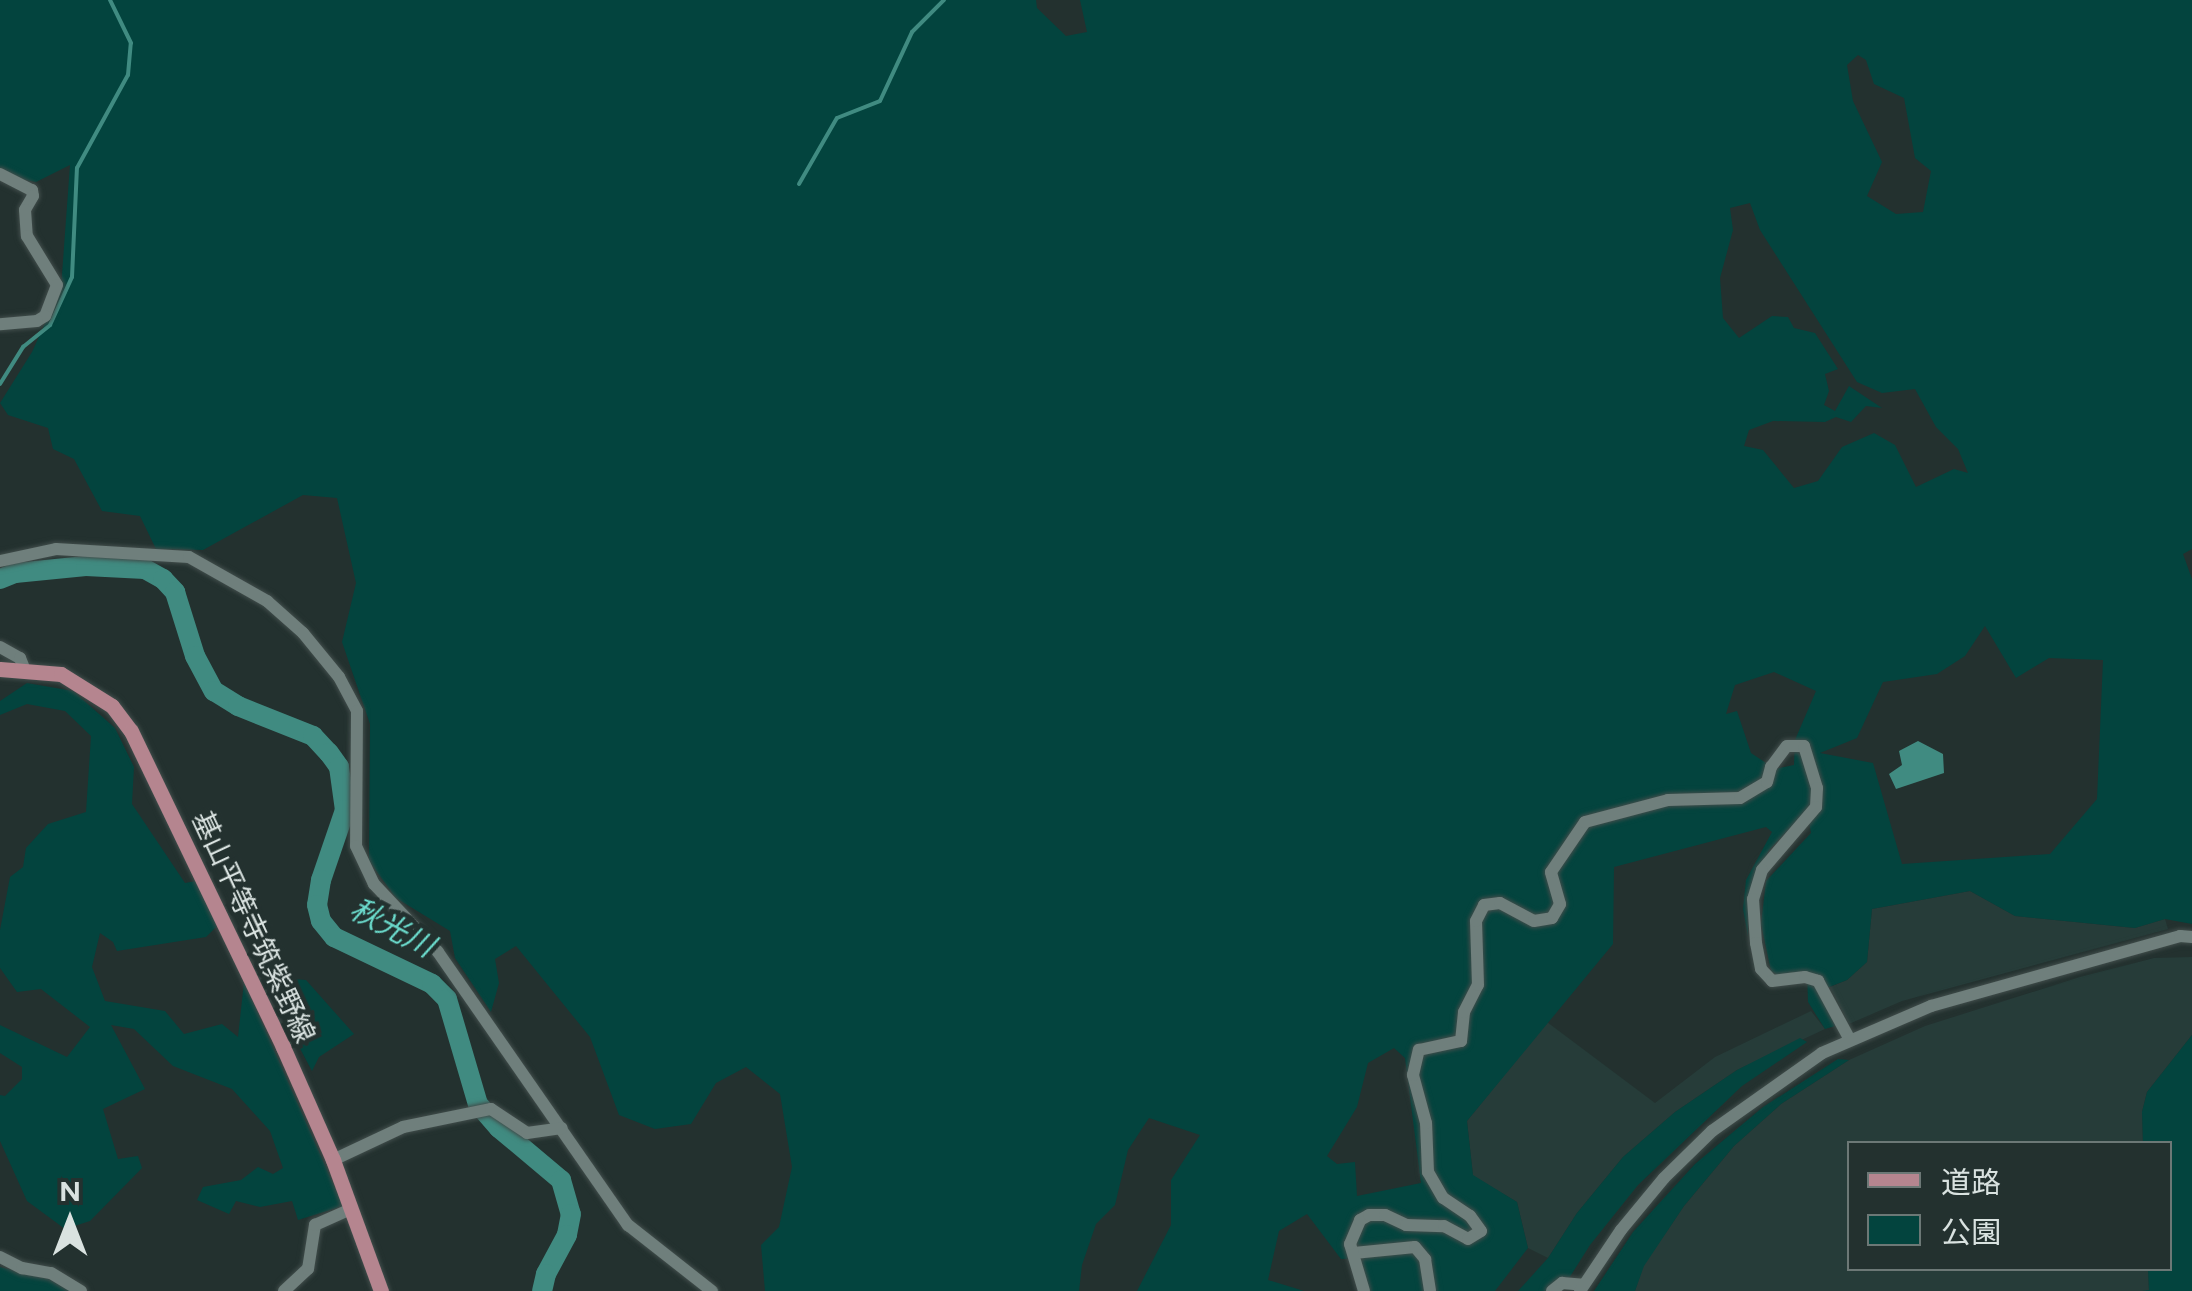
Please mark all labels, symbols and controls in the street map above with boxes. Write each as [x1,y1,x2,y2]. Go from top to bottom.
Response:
street label: 基山平等寺筑紫野線 [186,806,322,1048]
water label: 秋光川 [344,891,440,965]
legend [1847,1141,2172,1271]
text: 道路 [1941,1164,2001,1201]
north arrow [20,1171,120,1271]
text: N [59,1174,81,1208]
text: 公園 [1941,1214,2001,1251]

